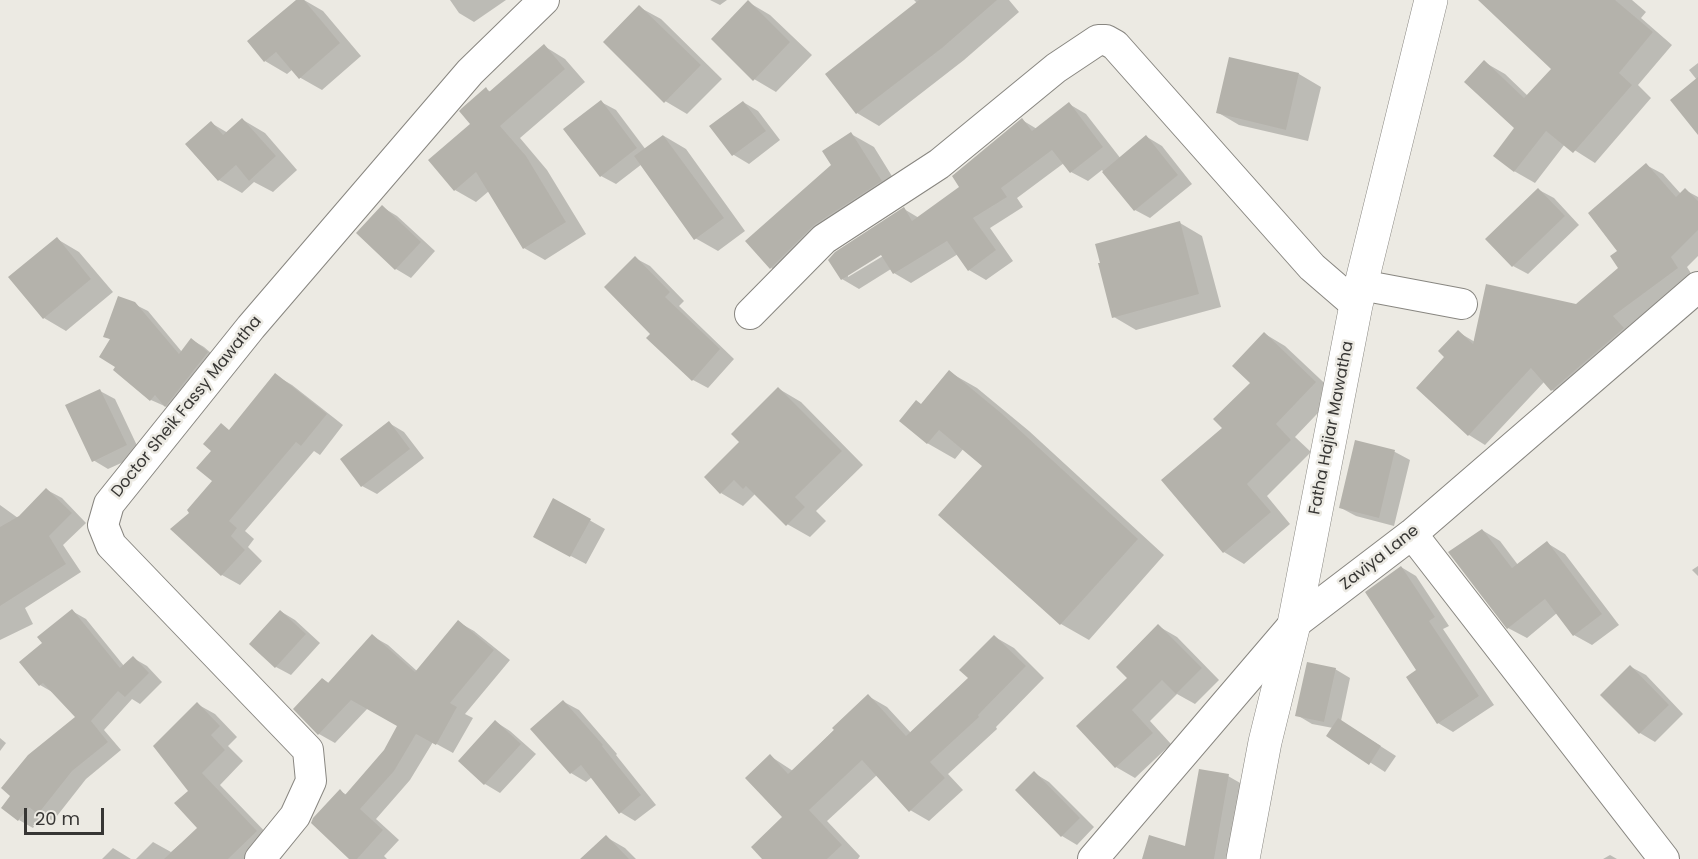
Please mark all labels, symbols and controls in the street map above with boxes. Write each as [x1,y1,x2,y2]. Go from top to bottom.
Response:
street label: Doctor Sheik Fassy Mawatha [108,312,266,502]
street label: Fatha Hajiar Mawatha [1306,340,1358,516]
street label: Zaviya Lane [1337,521,1423,595]
scale bar [27,796,106,834]
text: 20 m [35,806,80,831]

